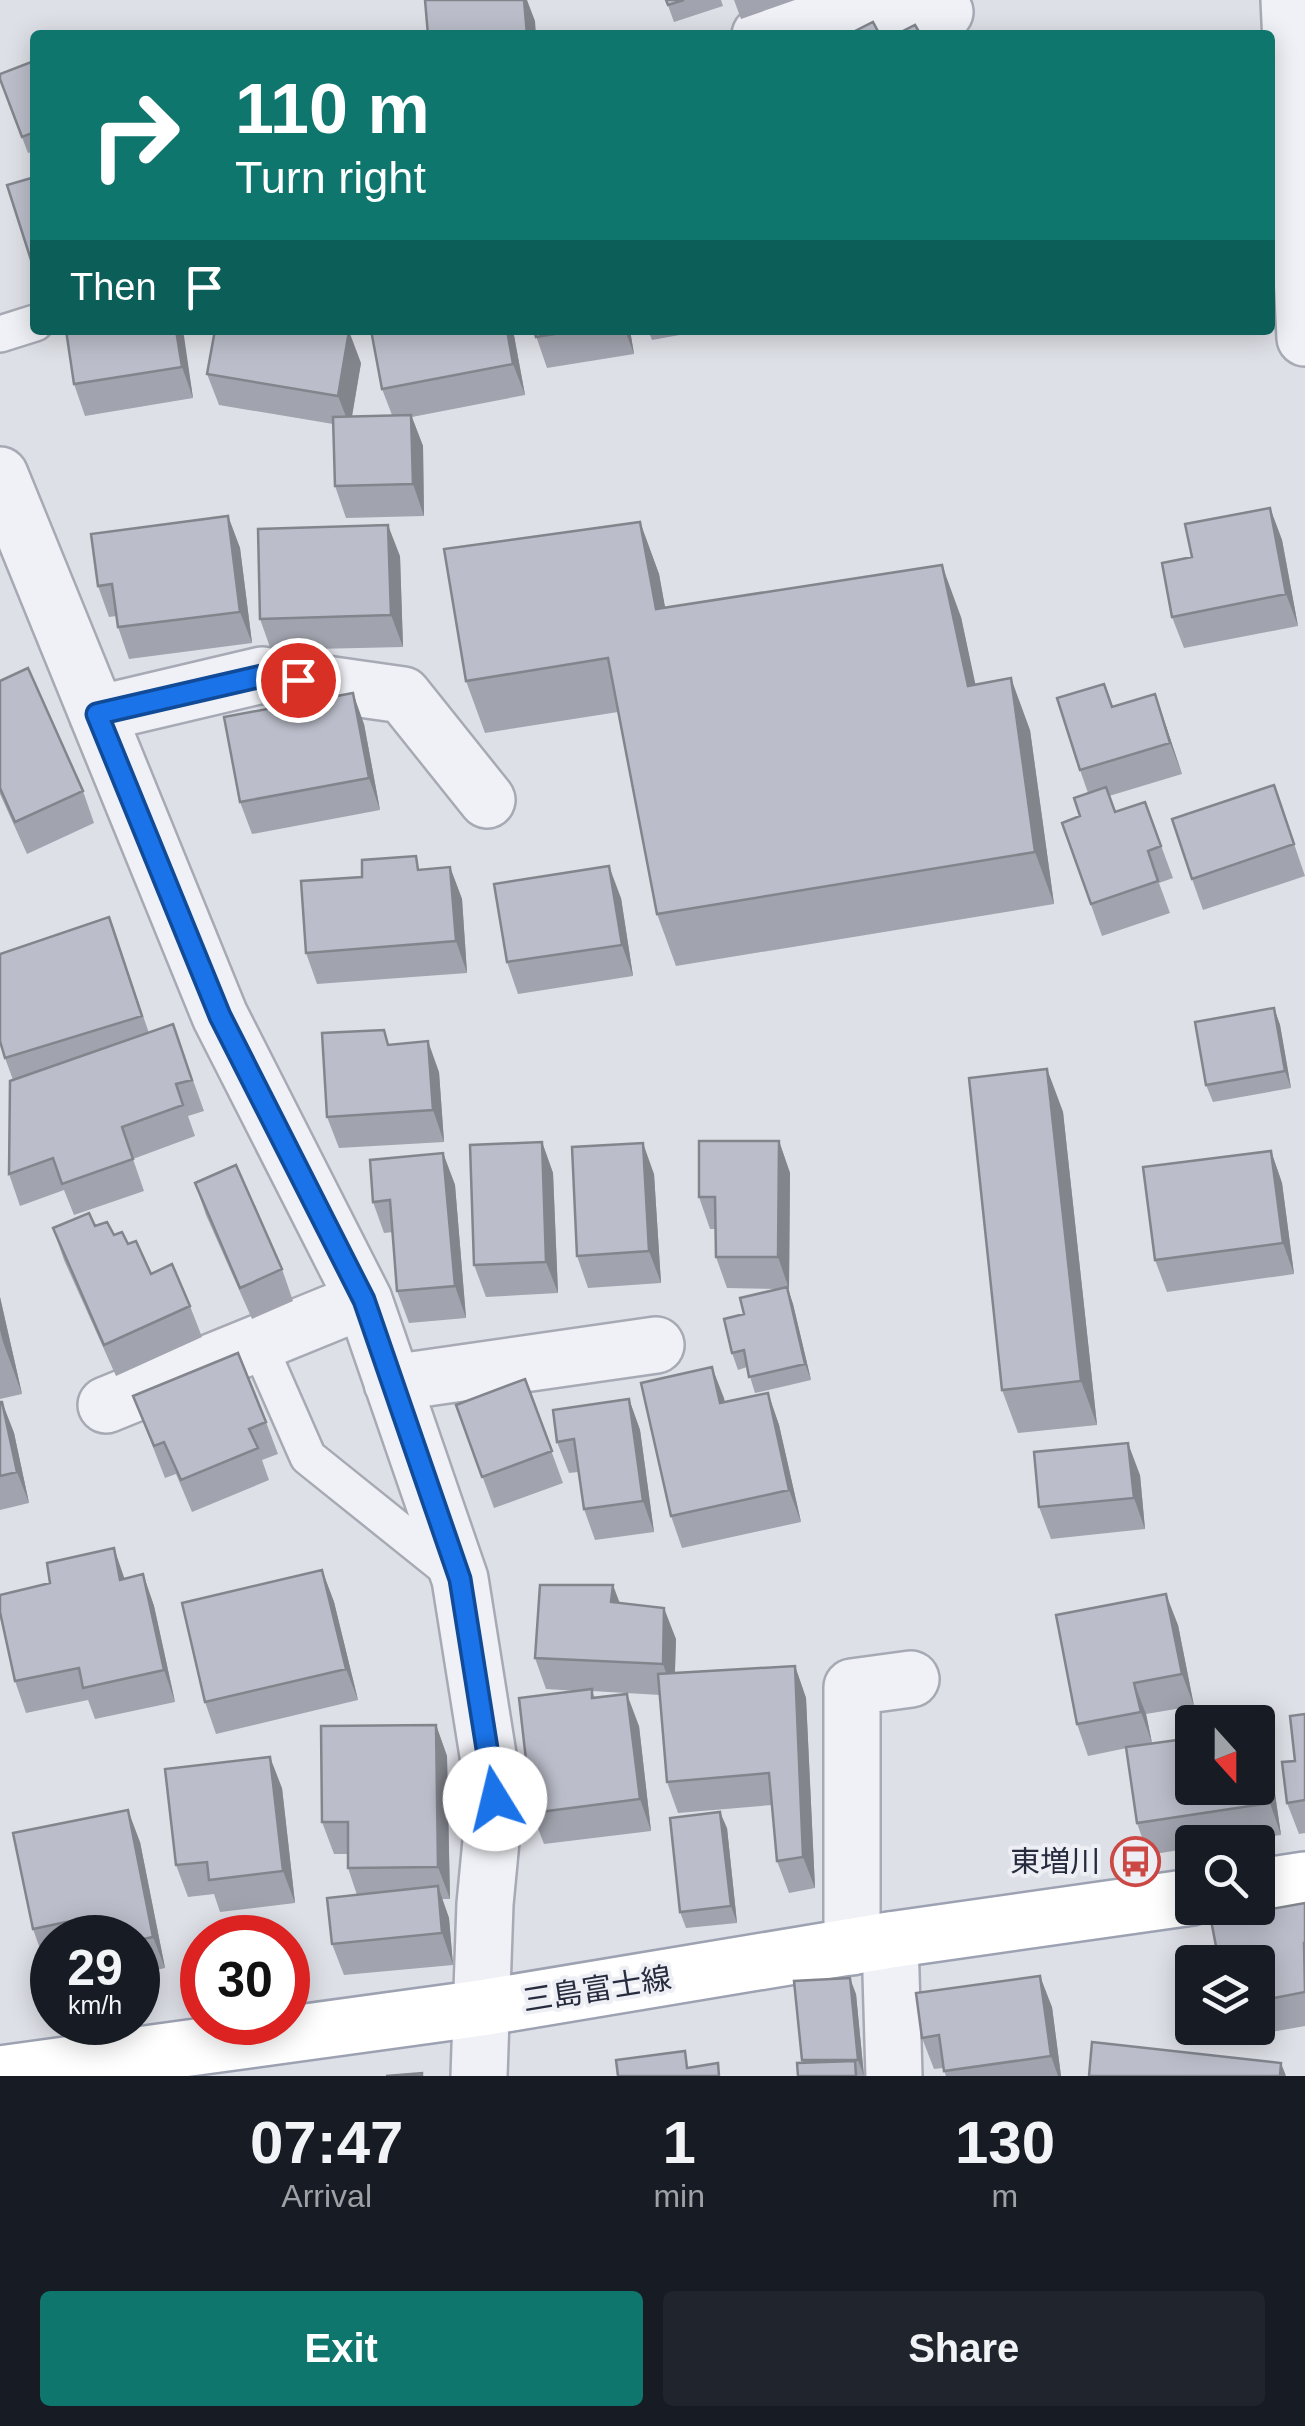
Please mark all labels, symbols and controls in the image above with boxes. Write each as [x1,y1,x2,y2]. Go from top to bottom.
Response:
icon: right [70,70,200,200]
text: 110 m [235,70,430,148]
text: Turn right [235,152,426,203]
icon: arrive [177,260,232,315]
text: Then [70,266,157,308]
pin [256,638,341,723]
icon: arrive [271,653,326,708]
north arrow [1175,1705,1275,1805]
map controls [1175,1705,1275,2045]
position arrow [443,1747,547,1851]
button: search [1175,1825,1275,1925]
bus stop icon: 東増川 [1109,1835,1161,1887]
place label: 東増川 [1010,1845,1100,1878]
speed limit sign: 30 [180,1915,310,2045]
text: 29 [67,1940,123,1996]
button: layers [1175,1945,1275,2045]
street label: 三島富士線 [520,1961,674,2017]
text: km/h [68,1991,122,2019]
text: 07:47 [250,2109,403,2176]
text: 1 [662,2109,696,2176]
text: 130 [955,2109,1055,2176]
text: Arrival [281,2178,372,2214]
text: min [653,2178,705,2214]
text: m [992,2178,1018,2214]
button: Exit [40,2291,643,2406]
button: Share [663,2291,1265,2406]

